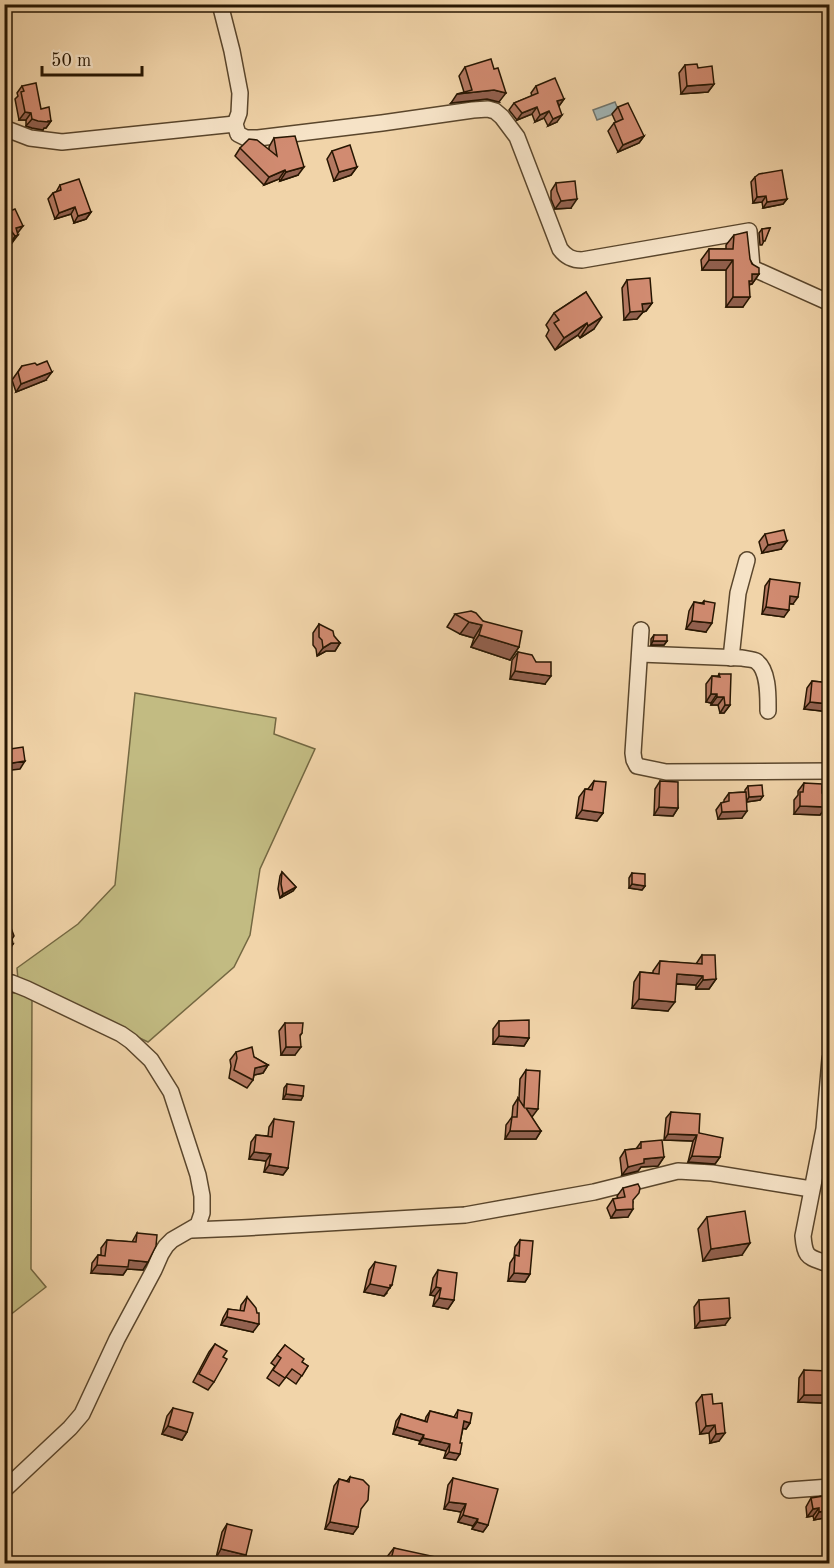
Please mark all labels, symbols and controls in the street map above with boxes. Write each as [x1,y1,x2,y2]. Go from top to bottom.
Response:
scale bar [42,39,142,77]
text: 50 m [51,52,91,70]

